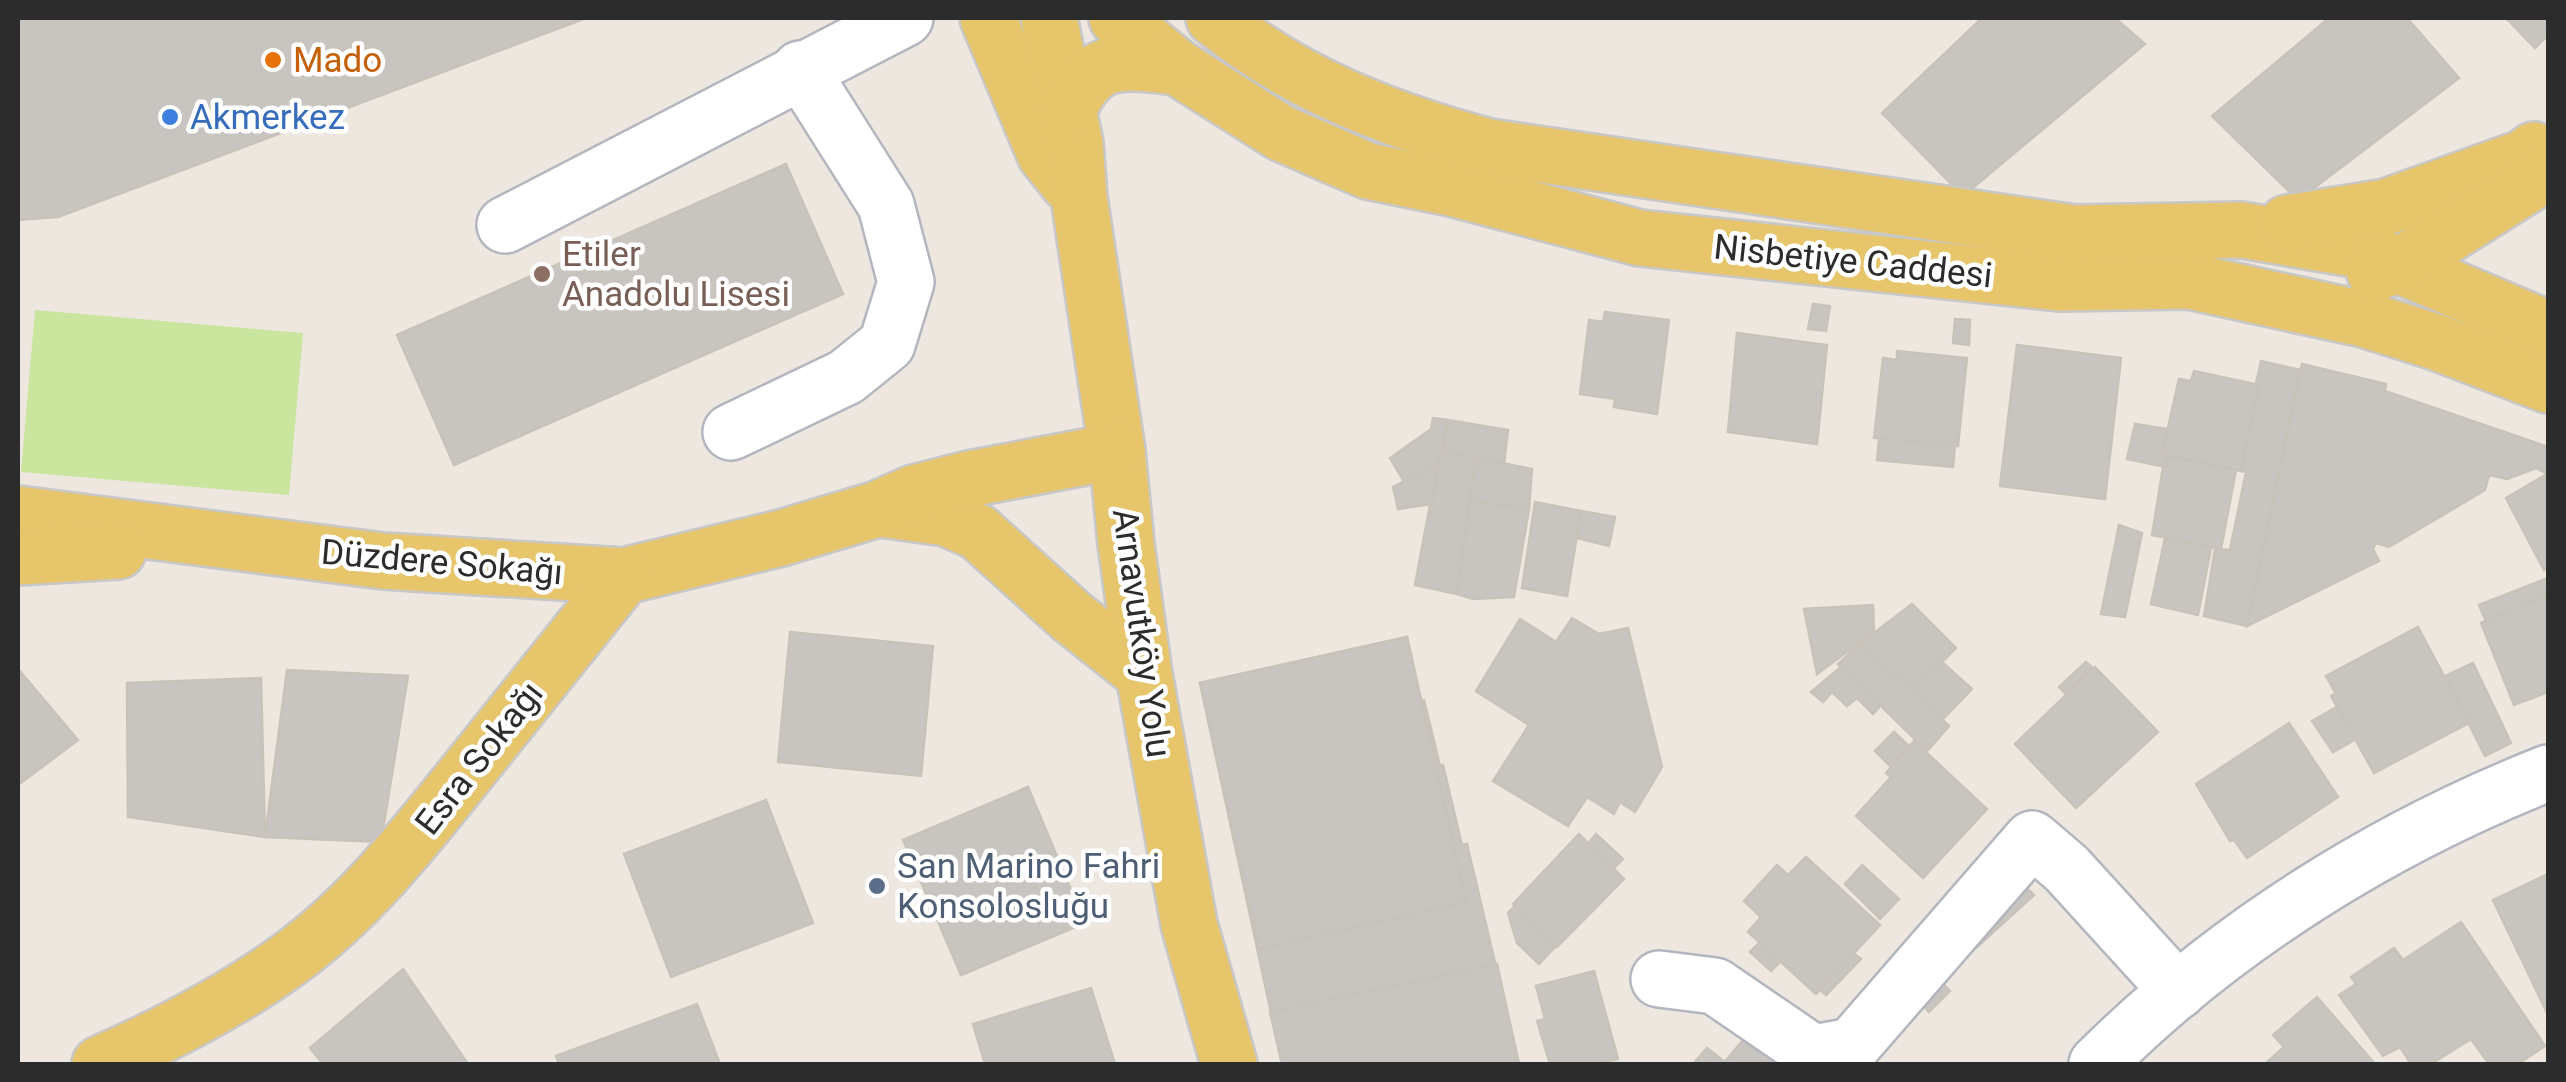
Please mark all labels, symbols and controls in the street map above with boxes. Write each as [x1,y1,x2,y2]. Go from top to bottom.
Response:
place label: Mado [293,40,382,81]
marker: Mado [262,49,284,71]
place label: Akmerkez [190,97,345,138]
marker: Akmerkez [159,106,181,128]
street label: Nisbetiye Caddesi [1712,226,1994,297]
place label: Etiler Anadolu Lisesi [562,234,790,315]
marker: Etiler Anadolu Lisesi [531,263,553,285]
street label: Arnavutköy Yolu [1104,506,1179,760]
street label: Düzdere Sokağı [319,532,564,593]
street label: Esra Sokağı [407,674,552,843]
place label: San Marino Fahri Konsolosluğu [897,846,1160,927]
marker: San Marino Fahri Konsolosluğu [866,875,888,897]

